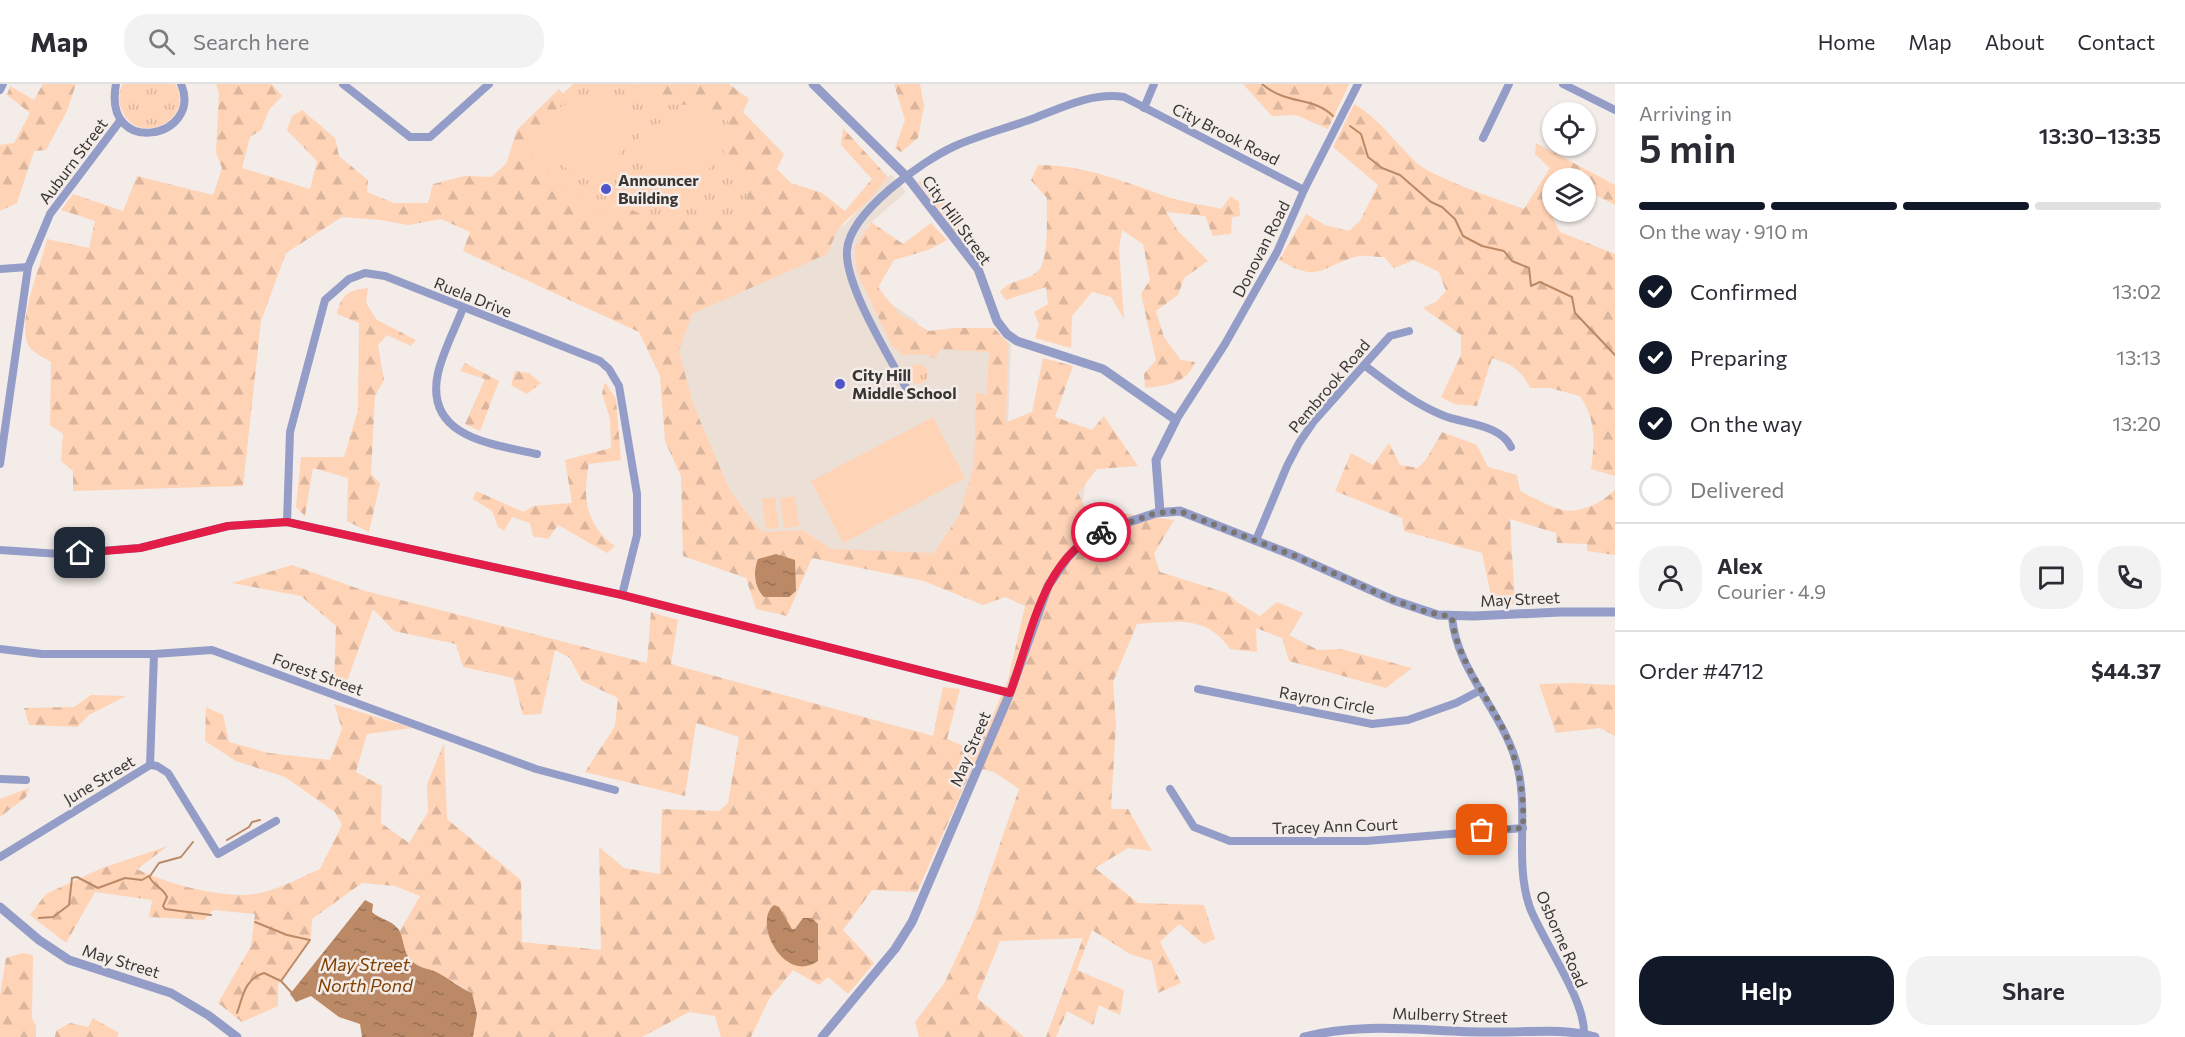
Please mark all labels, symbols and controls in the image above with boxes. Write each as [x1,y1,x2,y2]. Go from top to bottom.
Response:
search box [124,14,544,68]
text: Map [30,24,88,58]
icon: search [145,25,178,58]
text: Search here [193,28,309,55]
text: Home [1818,29,1875,54]
text: Map [1908,29,1952,54]
text: About [1985,29,2044,54]
text: Contact [2077,29,2155,54]
street label: City Brook Road [1170,98,1283,169]
text: Arriving in [1639,101,1732,125]
map controls [1542,102,1596,222]
button: locate [1542,102,1596,156]
street label: Auburn Street [34,114,111,207]
text: 13:30–13:35 [2039,122,2161,149]
text: 5 min [1639,123,1736,171]
button: layers [1542,168,1596,222]
place label: Announcer Building [618,170,699,207]
street label: City Hill Street [919,171,996,268]
marker: Announcer Building [599,182,613,196]
street label: Donovan Road [1228,197,1293,300]
text: On the way · 910 m [1639,219,1808,243]
street label: Ruela Drive [432,272,515,321]
icon: check [1639,275,1672,308]
text: Confirmed [1690,278,1797,305]
text: 13:02 [2112,279,2161,303]
street label: Pembrook Road [1284,335,1373,436]
icon: check [1639,341,1672,374]
text: Preparing [1690,344,1787,371]
text: 13:13 [2116,345,2161,369]
place label: City Hill Middle School [852,365,957,402]
marker: City Hill Middle School [833,377,847,391]
icon: check [1639,407,1672,440]
text: On the way [1690,410,1802,437]
text: 13:20 [2112,411,2161,435]
text: Delivered [1690,476,1784,503]
courier [1071,502,1131,562]
icon: bike [1085,516,1118,549]
pin [54,527,105,578]
icon: home [63,536,96,569]
button: person [1639,546,1702,609]
button: chat [2020,546,2083,609]
button: phone [2098,546,2161,609]
text: Alex [1717,552,1763,579]
text: Courier · 4.9 [1717,579,1826,603]
street label: May Street [1480,587,1561,610]
street label: Forest Street [270,648,366,699]
text: Order #4712 [1639,657,1764,684]
text: $44.37 [2091,657,2161,684]
street label: Rayron Circle [1278,682,1376,717]
street label: May Street [945,708,994,789]
street label: June Street [60,751,138,808]
pin [1456,804,1507,855]
icon: bag [1465,813,1498,846]
street label: Tracey Ann Court [1272,814,1399,837]
street label: Osborne Road [1533,888,1592,990]
street label: May Street [80,940,163,981]
water label: May Street North Pond [317,953,413,996]
button: Help [1639,956,1894,1025]
button: Share [1906,956,2161,1025]
street label: Mulberry Street [1392,1003,1509,1026]

